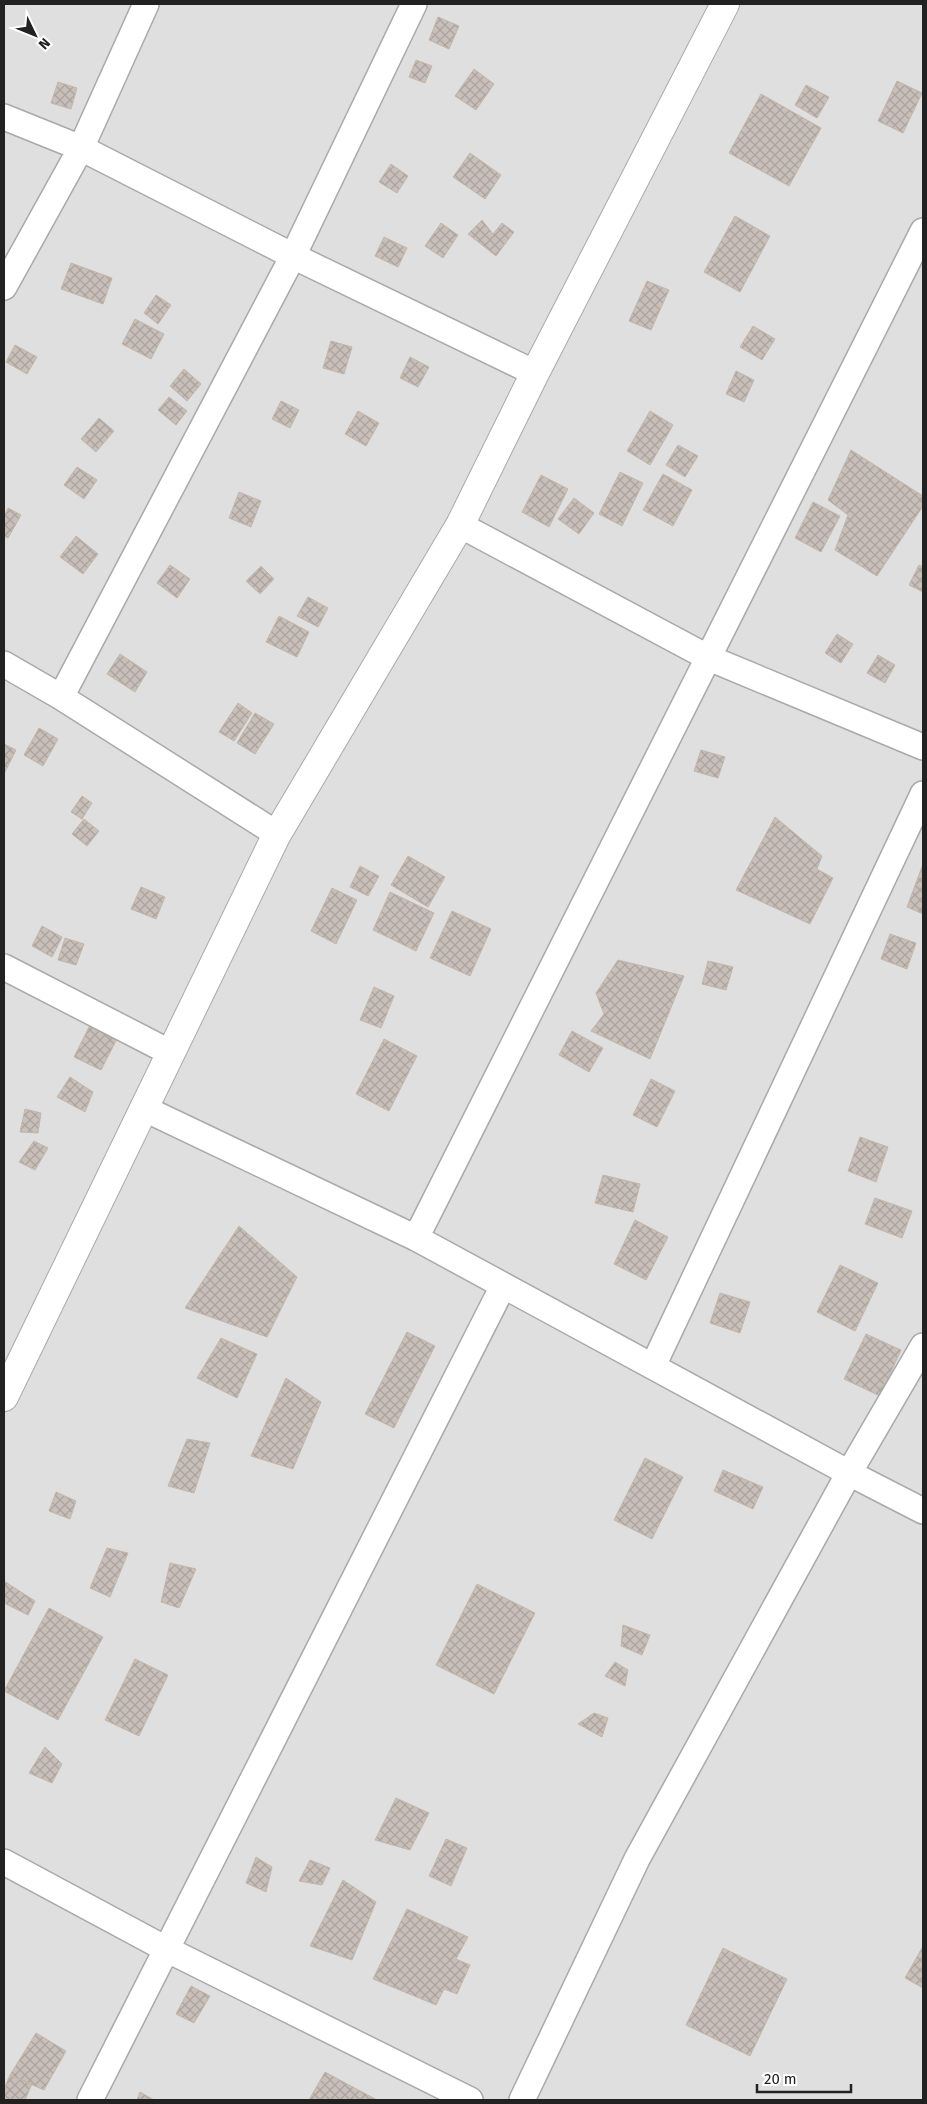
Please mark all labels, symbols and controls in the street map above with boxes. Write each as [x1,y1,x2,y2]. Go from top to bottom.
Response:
north arrow [10,10,60,60]
text: N [35,34,54,53]
scale bar [757,2062,851,2094]
text: 20 m [764,2070,797,2088]

